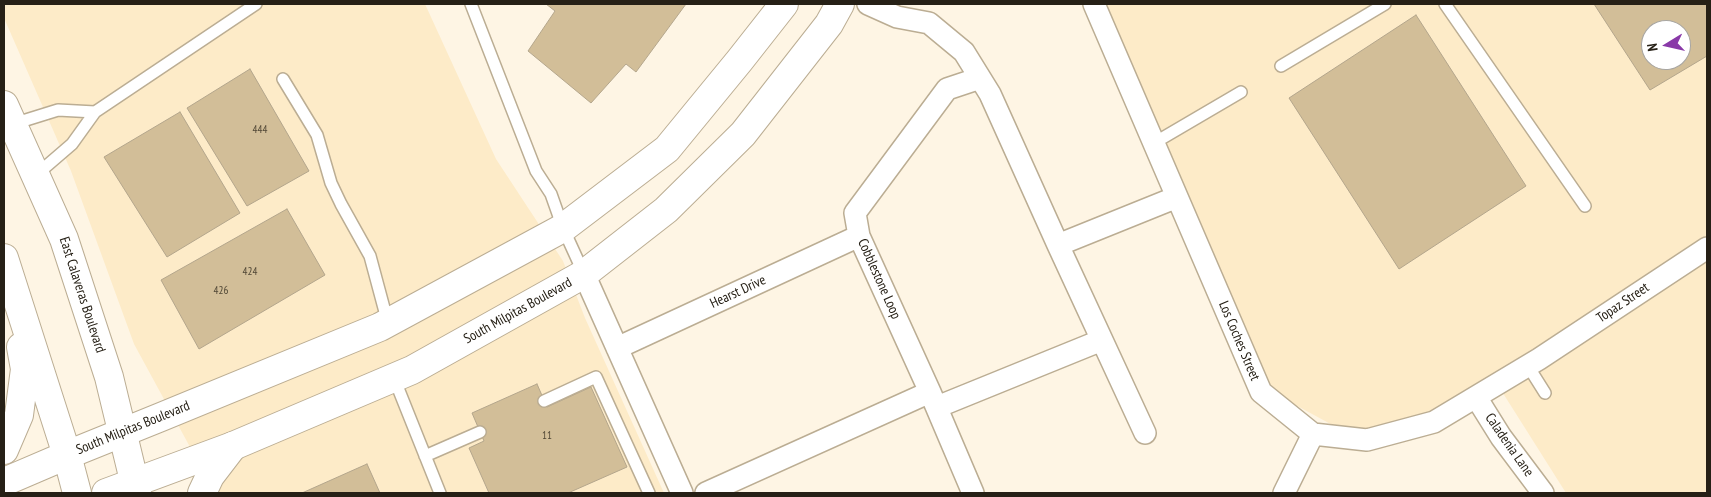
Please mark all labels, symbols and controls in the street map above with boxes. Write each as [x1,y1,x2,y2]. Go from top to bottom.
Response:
north arrow [1641,20,1691,70]
text: N [1643,42,1662,52]
house number: 444 [253,123,267,137]
street label: East Calaveras Boulevard [55,235,109,355]
street label: Cobblestone Loop [854,236,904,322]
house number: 424 [243,265,257,279]
street label: Hearst Drive [707,272,769,312]
street label: South Milpitas Boulevard [461,274,575,348]
street label: Topaz Street [1594,279,1652,327]
house number: 426 [214,284,228,298]
street label: Los Coches Street [1215,299,1263,383]
street label: South Milpitas Boulevard [74,398,192,458]
street label: Caladenia Lane [1481,410,1537,480]
house number: 11 [542,429,552,443]

